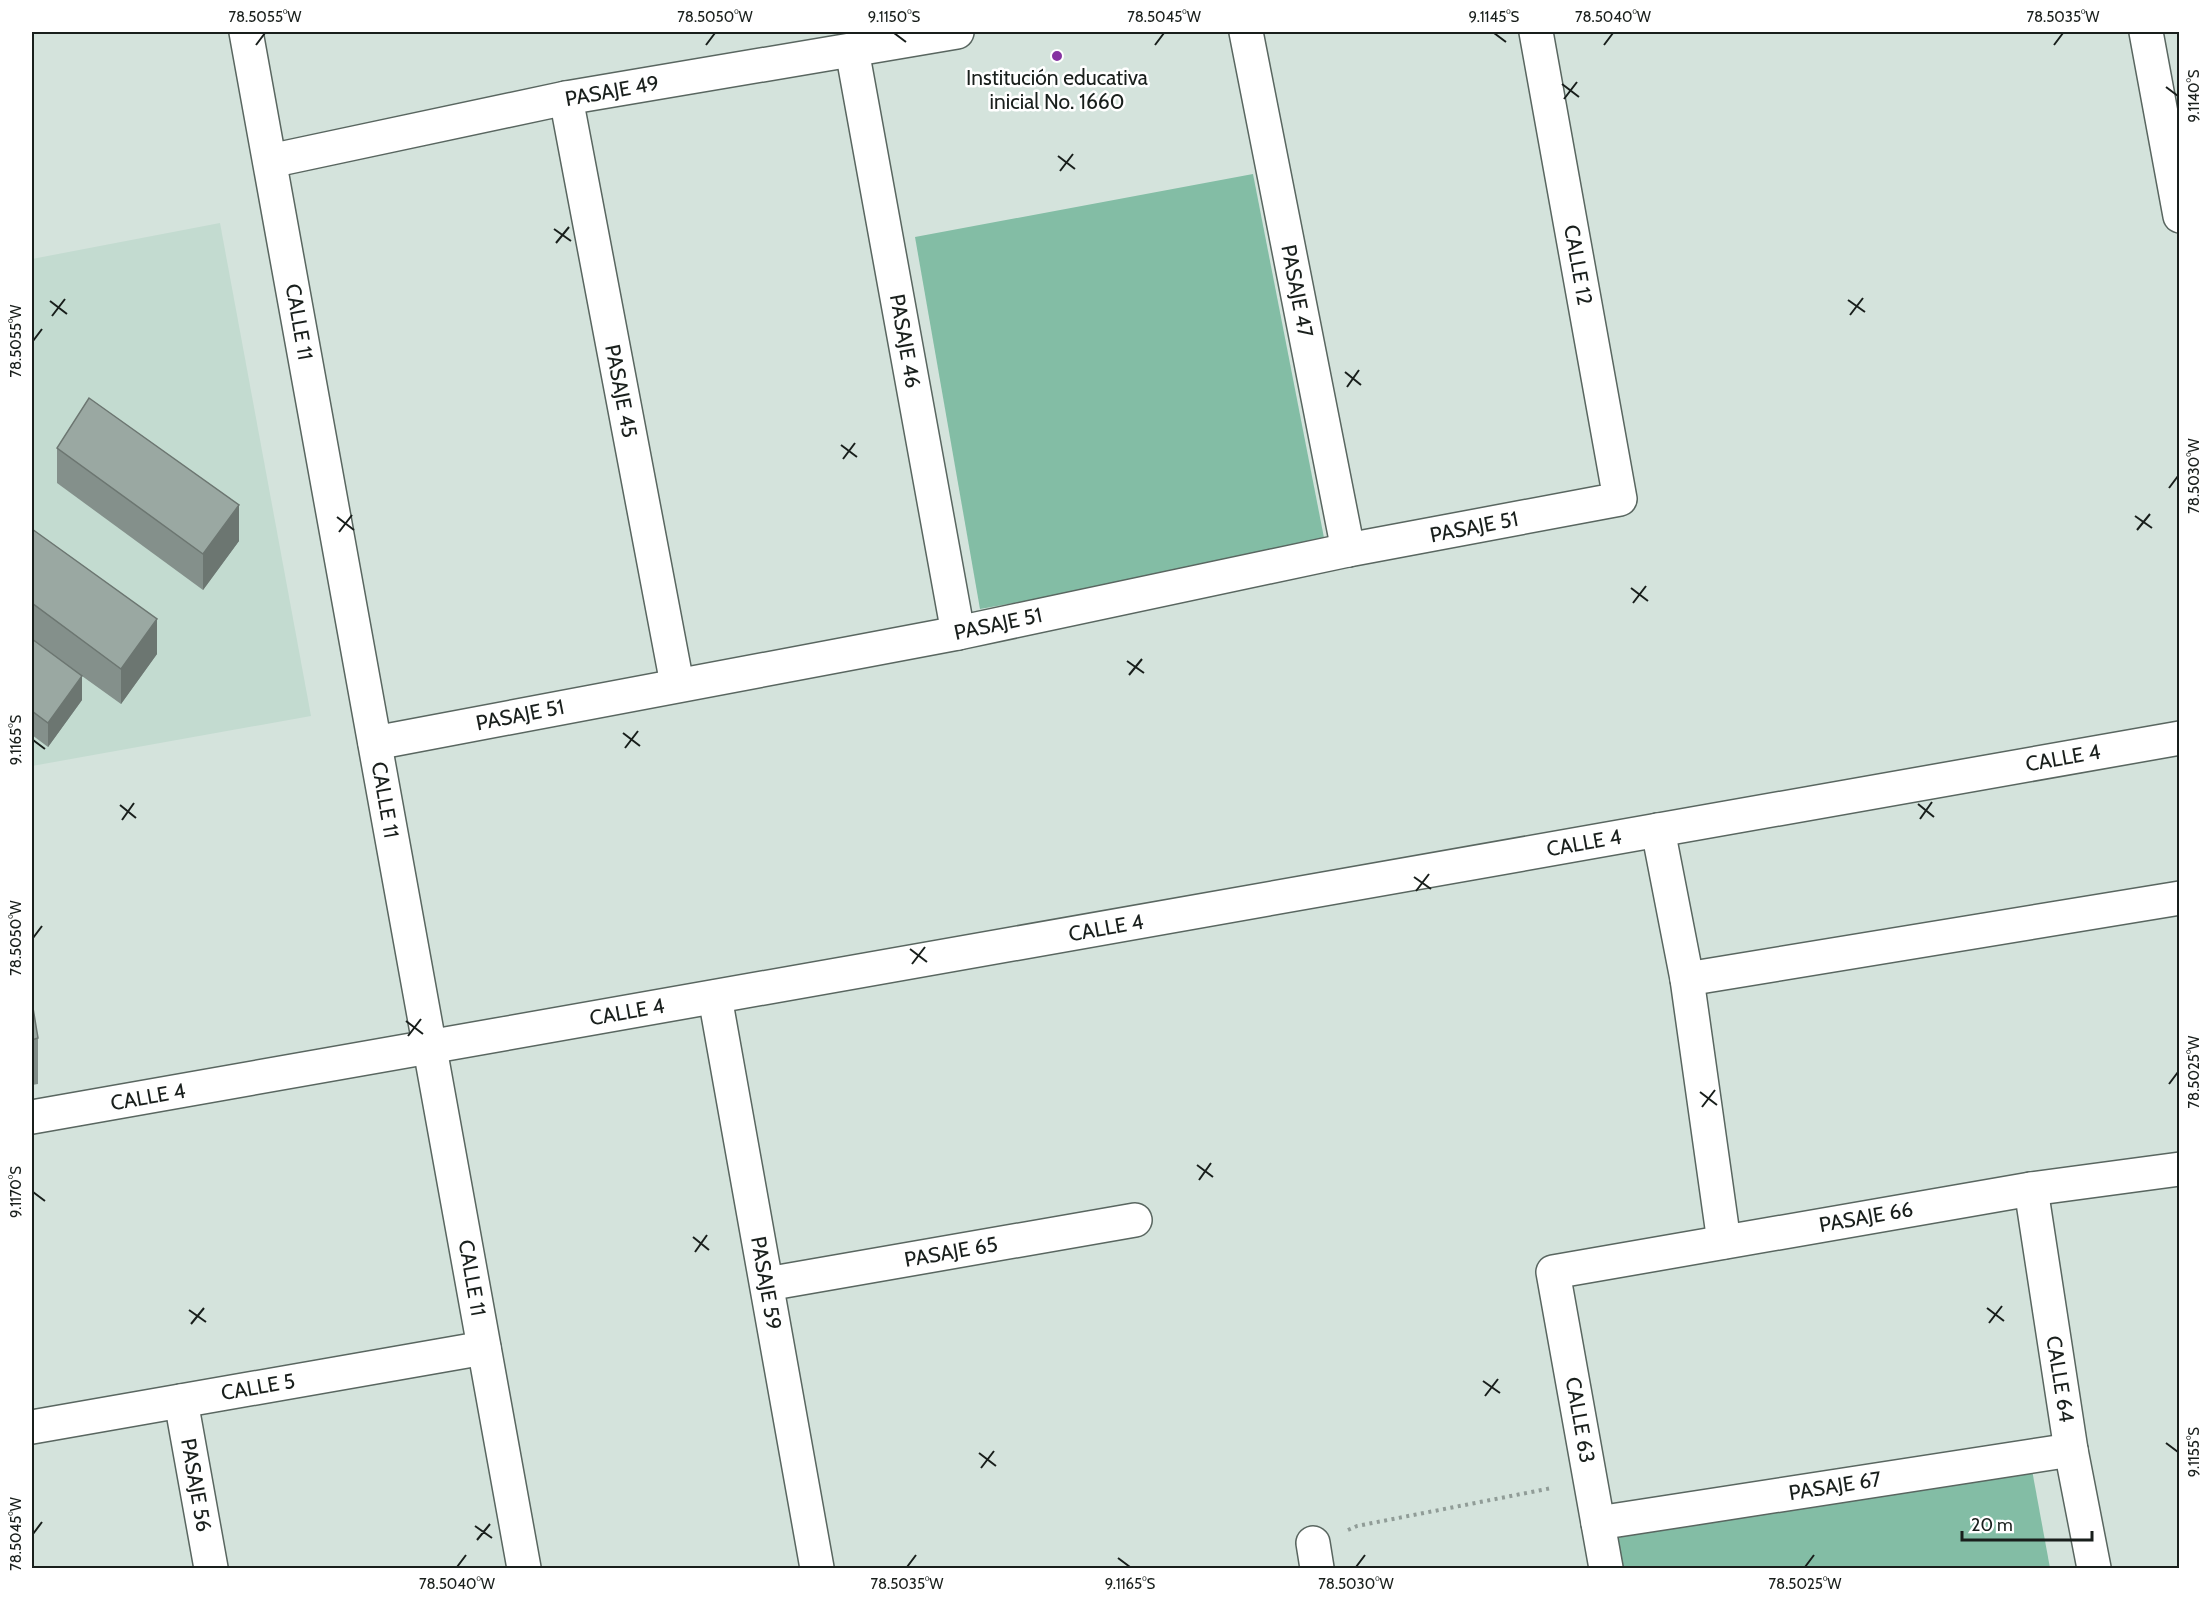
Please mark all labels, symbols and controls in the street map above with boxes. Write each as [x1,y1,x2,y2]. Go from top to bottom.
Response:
text: 78.5055°W [228,8,302,26]
text: 78.5050°W [677,8,754,26]
text: 9.1150°S [868,8,921,26]
text: 78.5045°W [1127,8,1202,26]
text: 9.1145°S [1469,8,1520,26]
text: 78.5040°W [1575,8,1652,26]
text: 78.5035°W [2026,8,2100,26]
marker: Institución educativa inicial No. 1660 [1050,49,1064,63]
place label: Institución educativa inicial No. 1660 [966,65,1148,114]
text: 9.1140°S [2185,69,2203,123]
street label: PASAJE 49 [563,70,661,111]
street label: CALLE 12 [1559,223,1598,307]
street label: PASAJE 47 [1276,243,1319,340]
street label: CALLE 11 [280,282,318,362]
street label: PASAJE 46 [885,292,926,390]
text: 78.5055°W [7,304,25,378]
street label: PASAJE 45 [600,342,643,440]
text: 78.5030°W [2185,437,2203,514]
street label: PASAJE 51 [1428,506,1520,547]
street label: PASAJE 51 [952,602,1044,645]
street label: PASAJE 51 [474,694,566,735]
text: 9.1165°S [7,714,25,765]
street label: CALLE 4 [2024,739,2102,776]
street label: CALLE 11 [366,760,404,840]
street label: CALLE 4 [1545,824,1623,861]
text: 78.5050°W [7,899,25,976]
street label: CALLE 4 [1067,909,1145,946]
street label: CALLE 4 [588,993,666,1030]
text: 78.5025°W [2185,1035,2203,1108]
street label: CALLE 4 [109,1078,187,1115]
text: 9.1170°S [7,1166,25,1218]
street label: PASAJE 66 [1817,1196,1915,1237]
street label: PASAJE 65 [902,1231,1000,1272]
street label: PASAJE 59 [746,1234,787,1332]
street label: CALLE 11 [453,1238,491,1318]
street label: CALLE 64 [2041,1334,2080,1424]
street label: CALLE 5 [219,1368,297,1405]
street label: CALLE 63 [1561,1375,1600,1465]
text: 9.1155°S [2185,1427,2203,1477]
street label: PASAJE 56 [176,1436,217,1534]
street label: PASAJE 67 [1787,1466,1883,1505]
text: 78.5045°W [7,1496,25,1571]
scale bar [1962,1504,2092,1542]
text: 20 m [1971,1514,2013,1536]
text: 78.5040°W [419,1575,496,1593]
text: 78.5035°W [870,1575,944,1593]
text: 9.1165°S [1105,1575,1156,1593]
text: 78.5030°W [1318,1575,1395,1593]
text: 78.5025°W [1769,1575,1842,1593]

